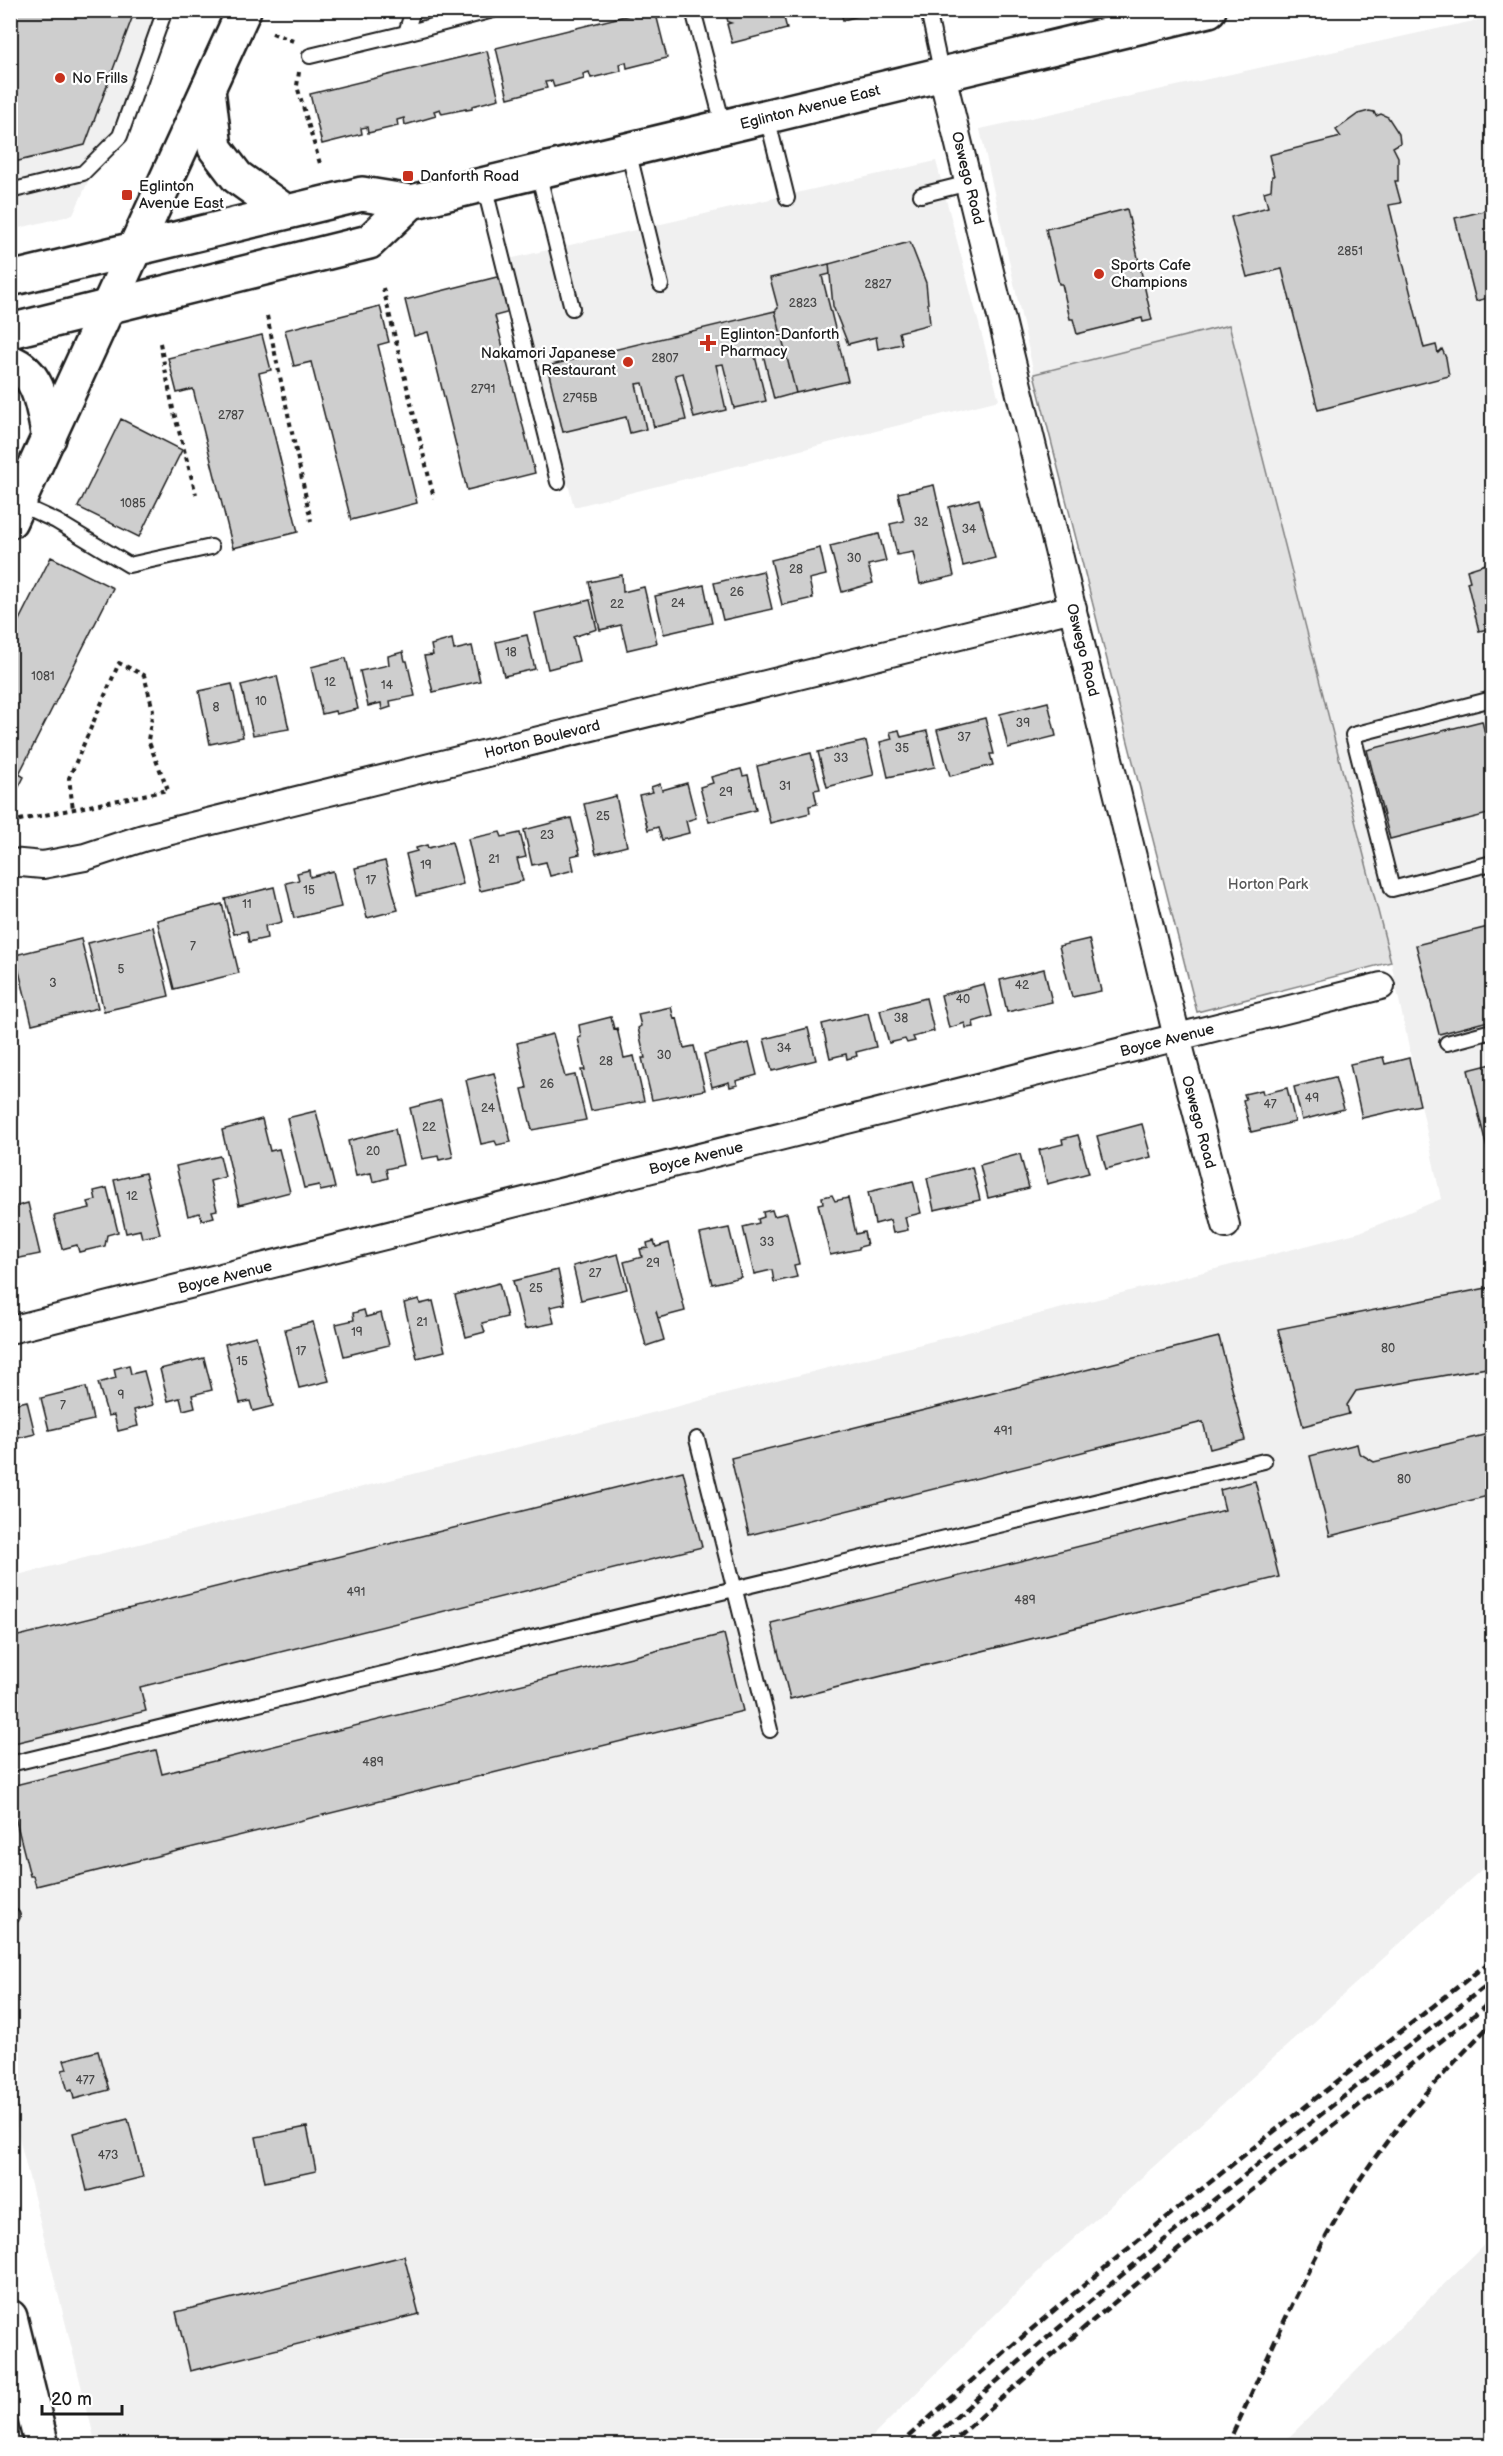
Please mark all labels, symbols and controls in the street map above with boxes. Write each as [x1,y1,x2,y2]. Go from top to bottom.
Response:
place label: No Frills [72,69,128,88]
marker: No Frills [53,71,67,85]
street label: Eglinton Avenue East [738,81,883,134]
street label: Oswego Road [947,130,988,227]
place label: Danforth Road [420,167,519,186]
marker: Danforth Road [401,169,415,183]
place label: Eglinton Avenue East [139,177,224,213]
marker: Eglinton Avenue East [120,188,134,202]
house number: 2851 [1337,244,1363,259]
place label: Sports Cafe Champions [1111,256,1191,292]
marker: Sports Cafe Champions [1092,267,1106,281]
house number: 2827 [864,277,892,292]
house number: 2823 [789,296,817,311]
place label: Eglinton-Danforth Pharmacy [720,325,839,361]
marker: Eglinton-Danforth Pharmacy [701,336,715,350]
place label: Nakamori Japanese Restaurant [481,344,616,380]
house number: 2807 [651,351,679,366]
marker: Nakamori Japanese Restaurant [621,355,635,369]
house number: 2791 [471,382,495,397]
house number: 2795B [562,391,598,406]
house number: 2787 [218,408,244,423]
house number: 1085 [120,496,146,511]
house number: 32 [914,515,928,530]
house number: 34 [962,522,977,537]
house number: 30 [847,551,861,566]
house number: 28 [789,562,803,577]
house number: 26 [730,585,744,600]
house number: 24 [671,596,686,611]
house number: 22 [610,597,624,612]
street label: Oswego Road [1062,602,1103,699]
house number: 18 [505,645,517,660]
house number: 1081 [31,669,55,684]
house number: 12 [324,675,336,690]
house number: 14 [381,678,394,693]
house number: 10 [255,694,267,709]
house number: 8 [213,700,220,715]
street label: Horton Boulevard [482,716,602,763]
house number: 39 [1016,716,1030,731]
house number: 37 [957,730,971,745]
house number: 35 [895,741,909,756]
house number: 33 [834,751,848,766]
house number: 31 [779,779,791,794]
house number: 29 [719,785,733,800]
house number: 25 [596,809,610,824]
house number: 23 [540,828,554,843]
house number: 21 [488,852,500,867]
house number: 19 [420,858,432,873]
house number: 17 [366,873,376,888]
park label: Horton Park [1228,875,1309,894]
house number: 15 [303,883,315,898]
house number: 11 [242,897,252,912]
house number: 7 [190,939,196,954]
house number: 5 [118,962,125,977]
house number: 3 [49,976,57,991]
house number: 42 [1015,978,1029,993]
house number: 40 [956,992,970,1007]
house number: 38 [894,1011,908,1026]
street label: Boyce Avenue [1118,1020,1216,1061]
house number: 34 [777,1041,792,1056]
house number: 30 [657,1048,671,1063]
house number: 28 [599,1054,613,1069]
street label: Oswego Road [1177,1074,1220,1171]
house number: 26 [540,1077,554,1092]
house number: 49 [1305,1091,1319,1106]
house number: 47 [1263,1097,1277,1112]
house number: 24 [481,1101,496,1116]
house number: 22 [422,1120,436,1135]
street label: Boyce Avenue [647,1138,745,1179]
house number: 20 [366,1144,380,1159]
house number: 12 [126,1189,138,1204]
house number: 33 [760,1235,774,1250]
house number: 29 [646,1256,660,1271]
street label: Boyce Avenue [176,1257,274,1298]
house number: 27 [589,1266,602,1281]
house number: 25 [529,1281,543,1296]
house number: 21 [416,1315,428,1330]
house number: 19 [351,1325,363,1340]
house number: 80 [1381,1341,1395,1356]
house number: 17 [296,1344,306,1359]
house number: 15 [236,1354,248,1369]
house number: 9 [118,1388,125,1403]
house number: 7 [60,1398,66,1413]
house number: 491 [994,1424,1012,1439]
house number: 80 [1397,1472,1411,1487]
house number: 491 [347,1585,365,1600]
house number: 489 [1014,1593,1036,1608]
house number: 489 [362,1755,384,1770]
house number: 477 [75,2073,95,2088]
house number: 473 [98,2148,118,2163]
scale bar [42,2378,122,2416]
text: 20 m [51,2389,92,2410]

